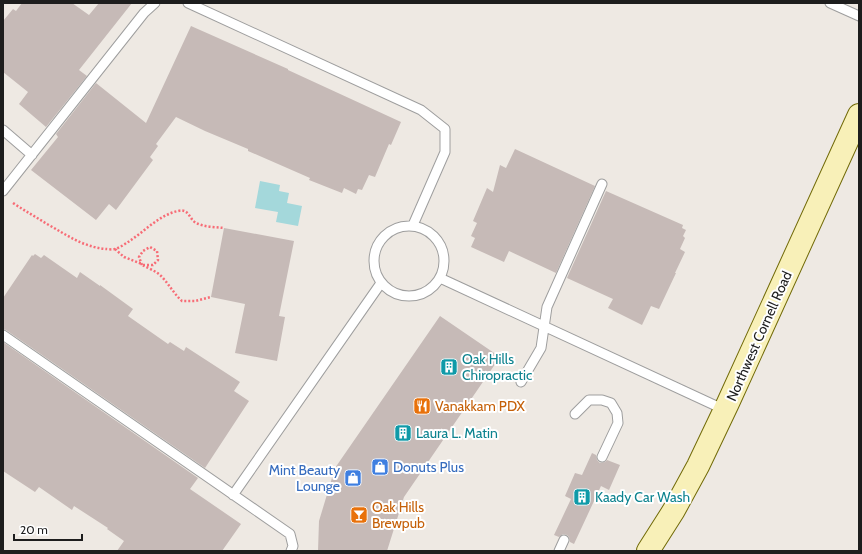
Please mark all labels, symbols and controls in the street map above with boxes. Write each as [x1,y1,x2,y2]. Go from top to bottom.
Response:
street label: Northwest Cornell Road [722,268,796,404]
place label: Oak Hills Chiropractic [462,350,532,384]
building icon: Oak Hills Chiropractic [439,357,459,377]
restaurant icon: Vanakkam PDX [412,396,432,416]
place label: Vanakkam PDX [435,397,526,415]
building icon: Laura L. Matin [393,423,413,443]
place label: Laura L. Matin [416,424,498,442]
shop icon: Donuts Plus [370,457,390,477]
place label: Donuts Plus [393,458,464,476]
place label: Mint Beauty Lounge [269,461,340,495]
shop icon: Mint Beauty Lounge [343,468,363,488]
building icon: Kaady Car Wash [572,487,592,507]
place label: Kaady Car Wash [595,488,690,506]
place label: Oak Hills Brewpub [372,498,425,532]
bar icon: Oak Hills Brewpub [349,505,369,525]
scale bar [14,516,82,542]
text: 20 m [20,522,48,537]

